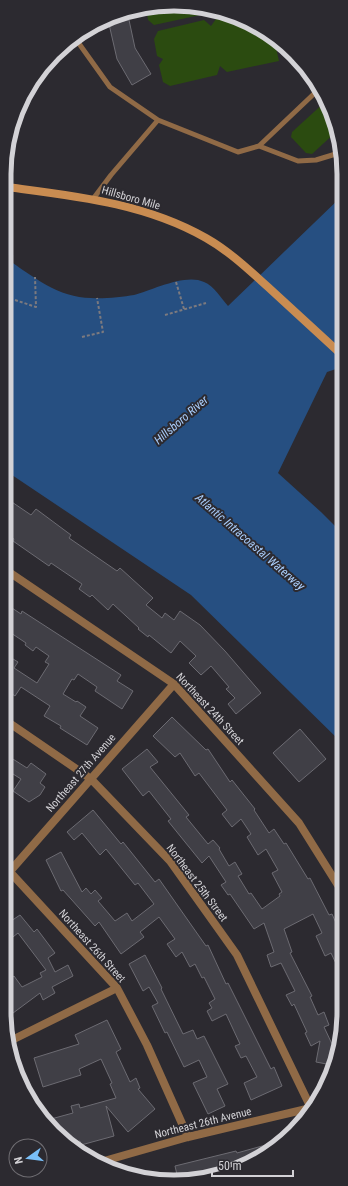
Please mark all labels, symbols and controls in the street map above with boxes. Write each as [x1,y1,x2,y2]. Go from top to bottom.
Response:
street label: Hillsboro Mile [100,183,162,213]
water label: Hillsboro River [151,392,211,447]
water label: Atlantic Intracoastal Waterway [192,490,308,594]
street label: Northeast 24th Street [173,670,247,748]
street label: Northeast 27th Avenue [43,731,119,815]
street label: Northeast 25th Street [164,842,230,924]
street label: Northeast 26th Street [56,907,128,985]
street label: Northeast 26th Avenue [153,1105,253,1141]
north arrow [8,1138,48,1178]
scale bar [212,1152,293,1178]
text: N [12,1155,26,1165]
text: 50 m [218,1159,242,1173]

